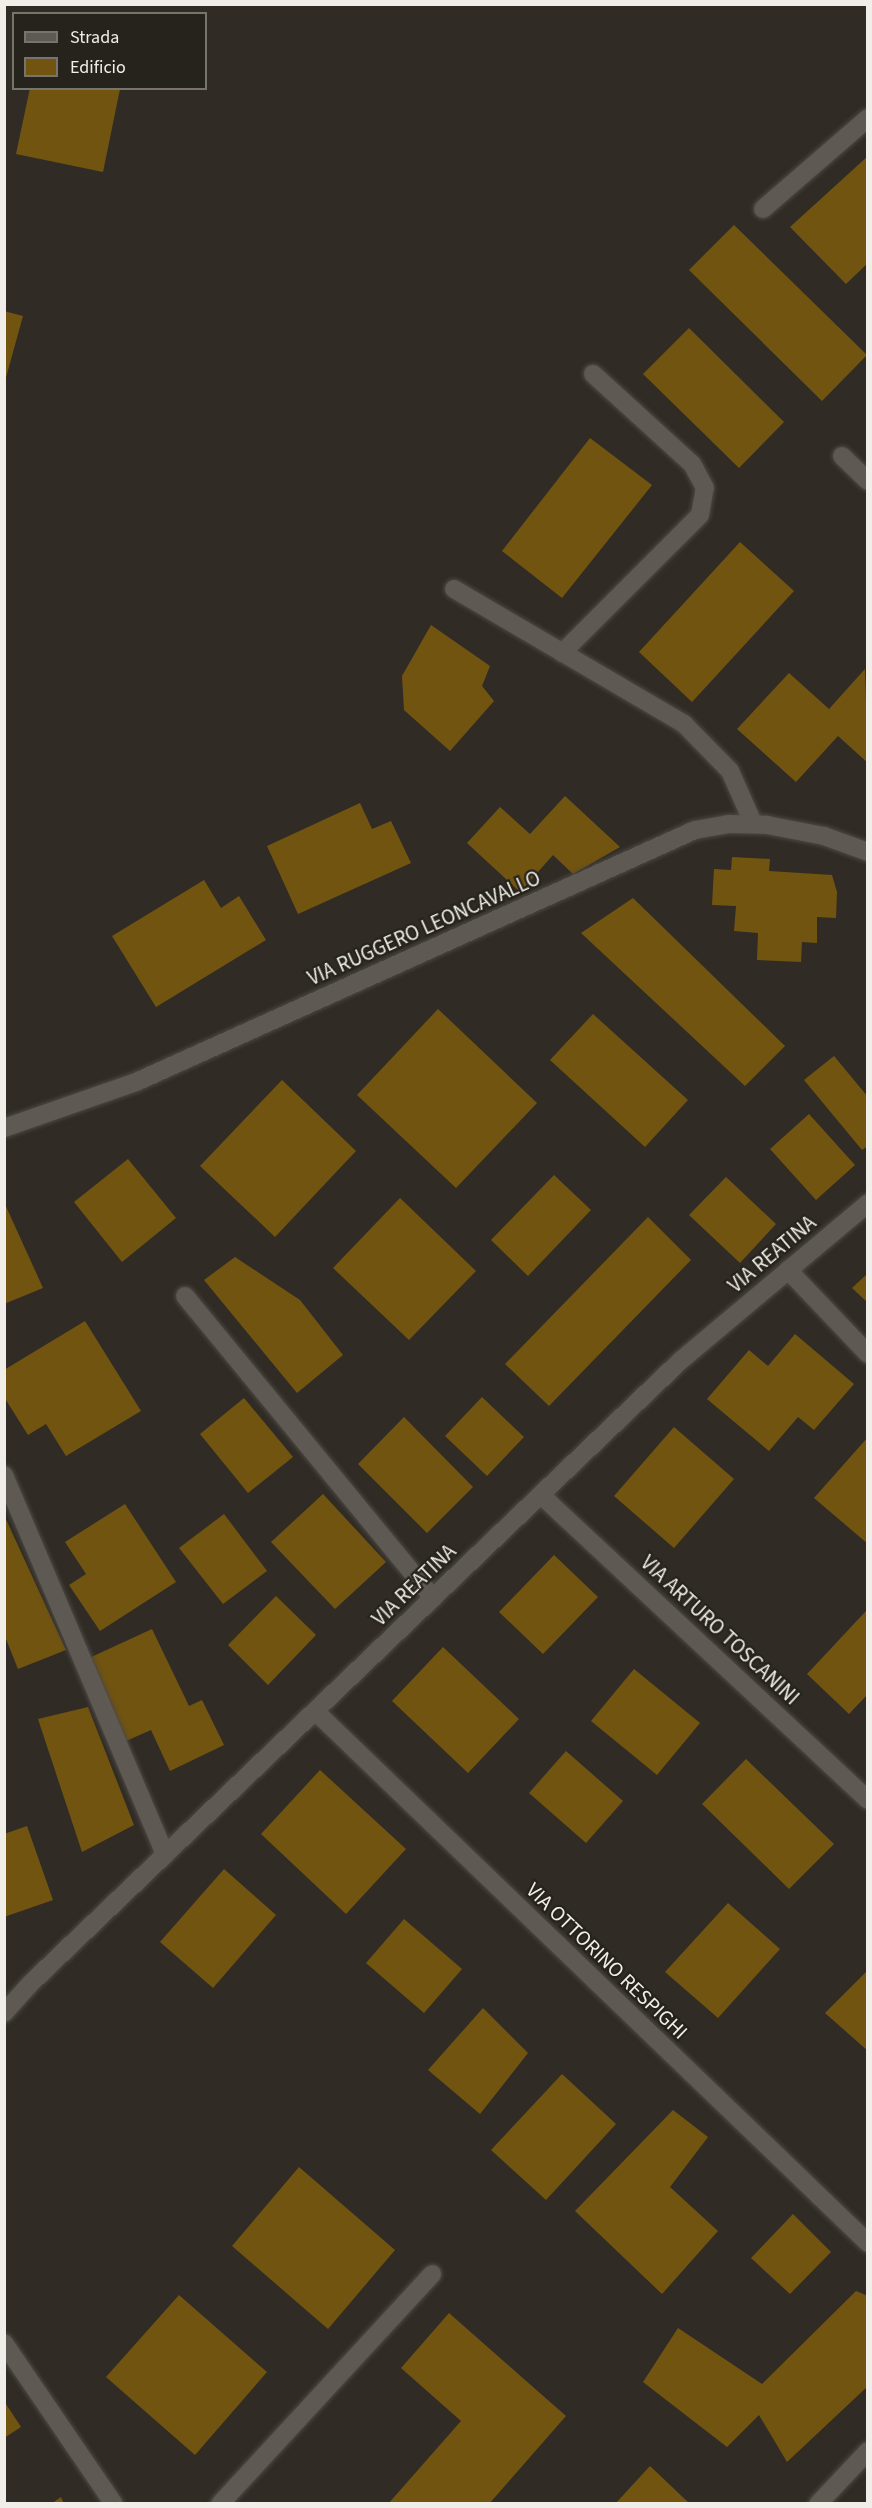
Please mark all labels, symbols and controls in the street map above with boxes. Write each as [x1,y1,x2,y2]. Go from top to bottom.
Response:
legend [12,12,207,90]
text: Strada [70,25,119,50]
text: Edificio [70,55,126,80]
street label: VIA RUGGERO LEONCAVALLO [304,865,544,991]
street label: VIA REATINA [723,1210,821,1298]
street label: VIA REATINA [367,1539,461,1631]
street label: VIA ARTURO TOSCANINI [636,1550,804,1710]
street label: VIA OTTORINO RESPIGHI [521,1877,693,2045]

